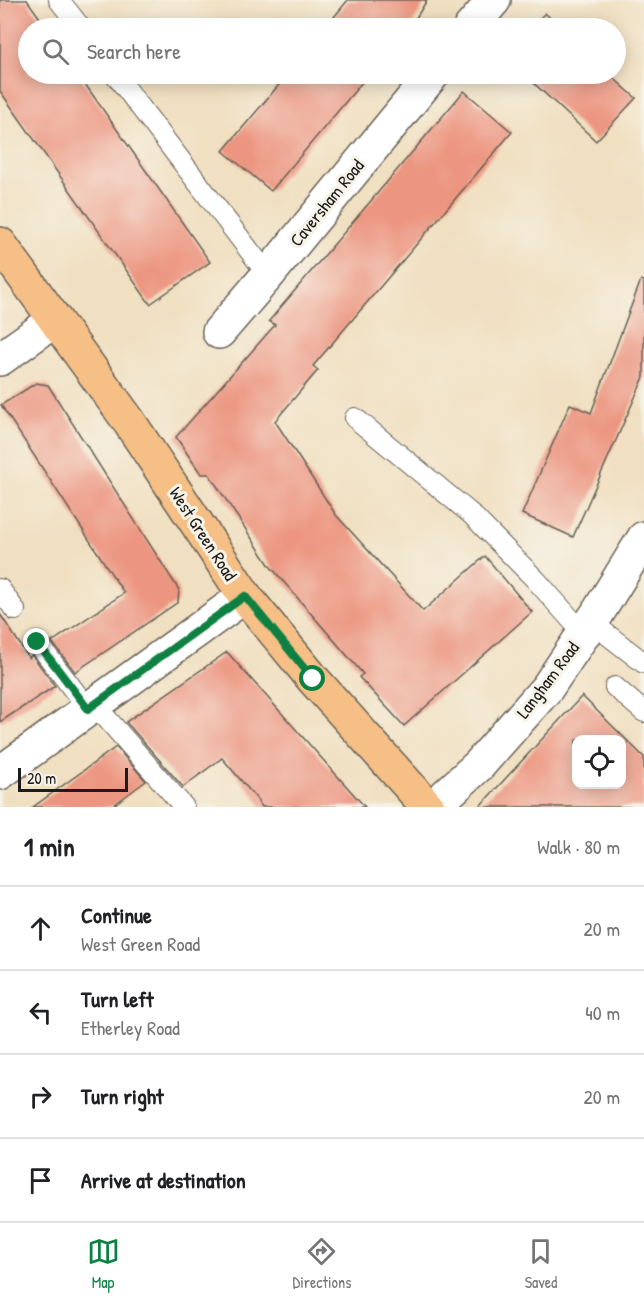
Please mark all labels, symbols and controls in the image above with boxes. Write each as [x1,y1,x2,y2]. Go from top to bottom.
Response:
search box [18,18,626,84]
icon: search [39,35,72,68]
text: Search here [87,36,181,66]
street label: Caversham Road [284,154,370,252]
street label: West Green Road [164,482,243,585]
route end [23,628,49,654]
street label: Langham Road [510,636,585,723]
route start [299,665,325,691]
map controls [572,735,626,789]
button: locate [572,735,626,789]
scale bar [18,765,128,792]
text: 20 m [27,767,56,789]
text: 1 min [24,829,75,864]
text: Walk · 80 m [537,833,620,860]
text: Continue [81,900,152,930]
icon: ahead [24,912,57,945]
text: 20 m [583,915,620,942]
text: West Green Road [81,930,200,957]
text: Turn left [81,984,154,1014]
icon: left [24,996,57,1029]
text: 40 m [585,999,620,1026]
text: Etherley Road [81,1014,180,1041]
icon: right [24,1080,57,1113]
text: Turn right [81,1081,164,1111]
text: 20 m [583,1083,620,1110]
icon: arrive [24,1164,57,1197]
text: Arrive at destination [81,1165,246,1195]
tab: Map [87,1235,120,1293]
tab: Directions [293,1235,351,1293]
tab: Saved [524,1235,557,1293]

